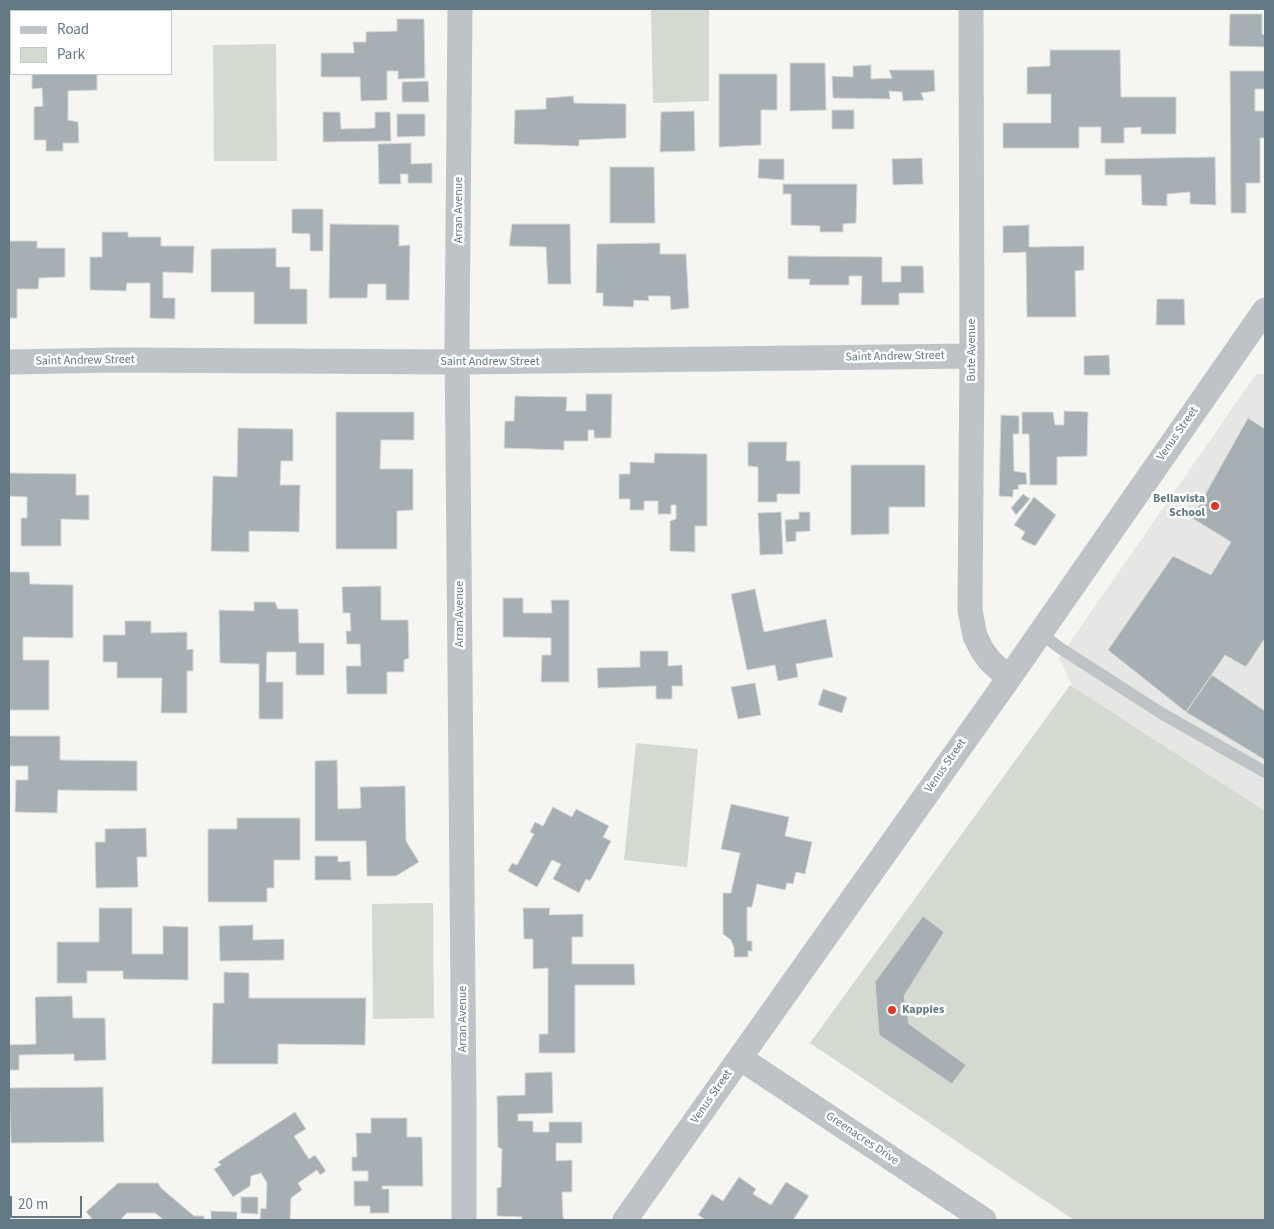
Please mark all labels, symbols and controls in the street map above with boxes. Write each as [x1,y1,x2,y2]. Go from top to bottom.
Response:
legend [10,10,172,75]
text: Road [57,19,89,40]
text: Park [57,44,85,65]
street label: Arran Avenue [452,177,466,243]
street label: Bute Avenue [965,319,979,381]
street label: Saint Andrew Street [845,349,945,365]
street label: Saint Andrew Street [35,353,135,369]
street label: Saint Andrew Street [440,355,540,369]
street label: Venus Street [1154,404,1202,464]
place label: Bellavista School [1153,492,1205,520]
marker: Bellavista School [1209,500,1221,512]
street label: Arran Avenue [453,581,467,647]
street label: Venus Street [922,736,970,796]
street label: Arran Avenue [456,986,470,1052]
place label: Kappies [902,1003,944,1017]
marker: Kappies [886,1004,898,1016]
street label: Venus Street [688,1067,736,1127]
street label: Greenacres Drive [823,1109,901,1169]
scale bar [12,1186,85,1218]
text: 20 m [18,1194,48,1215]

